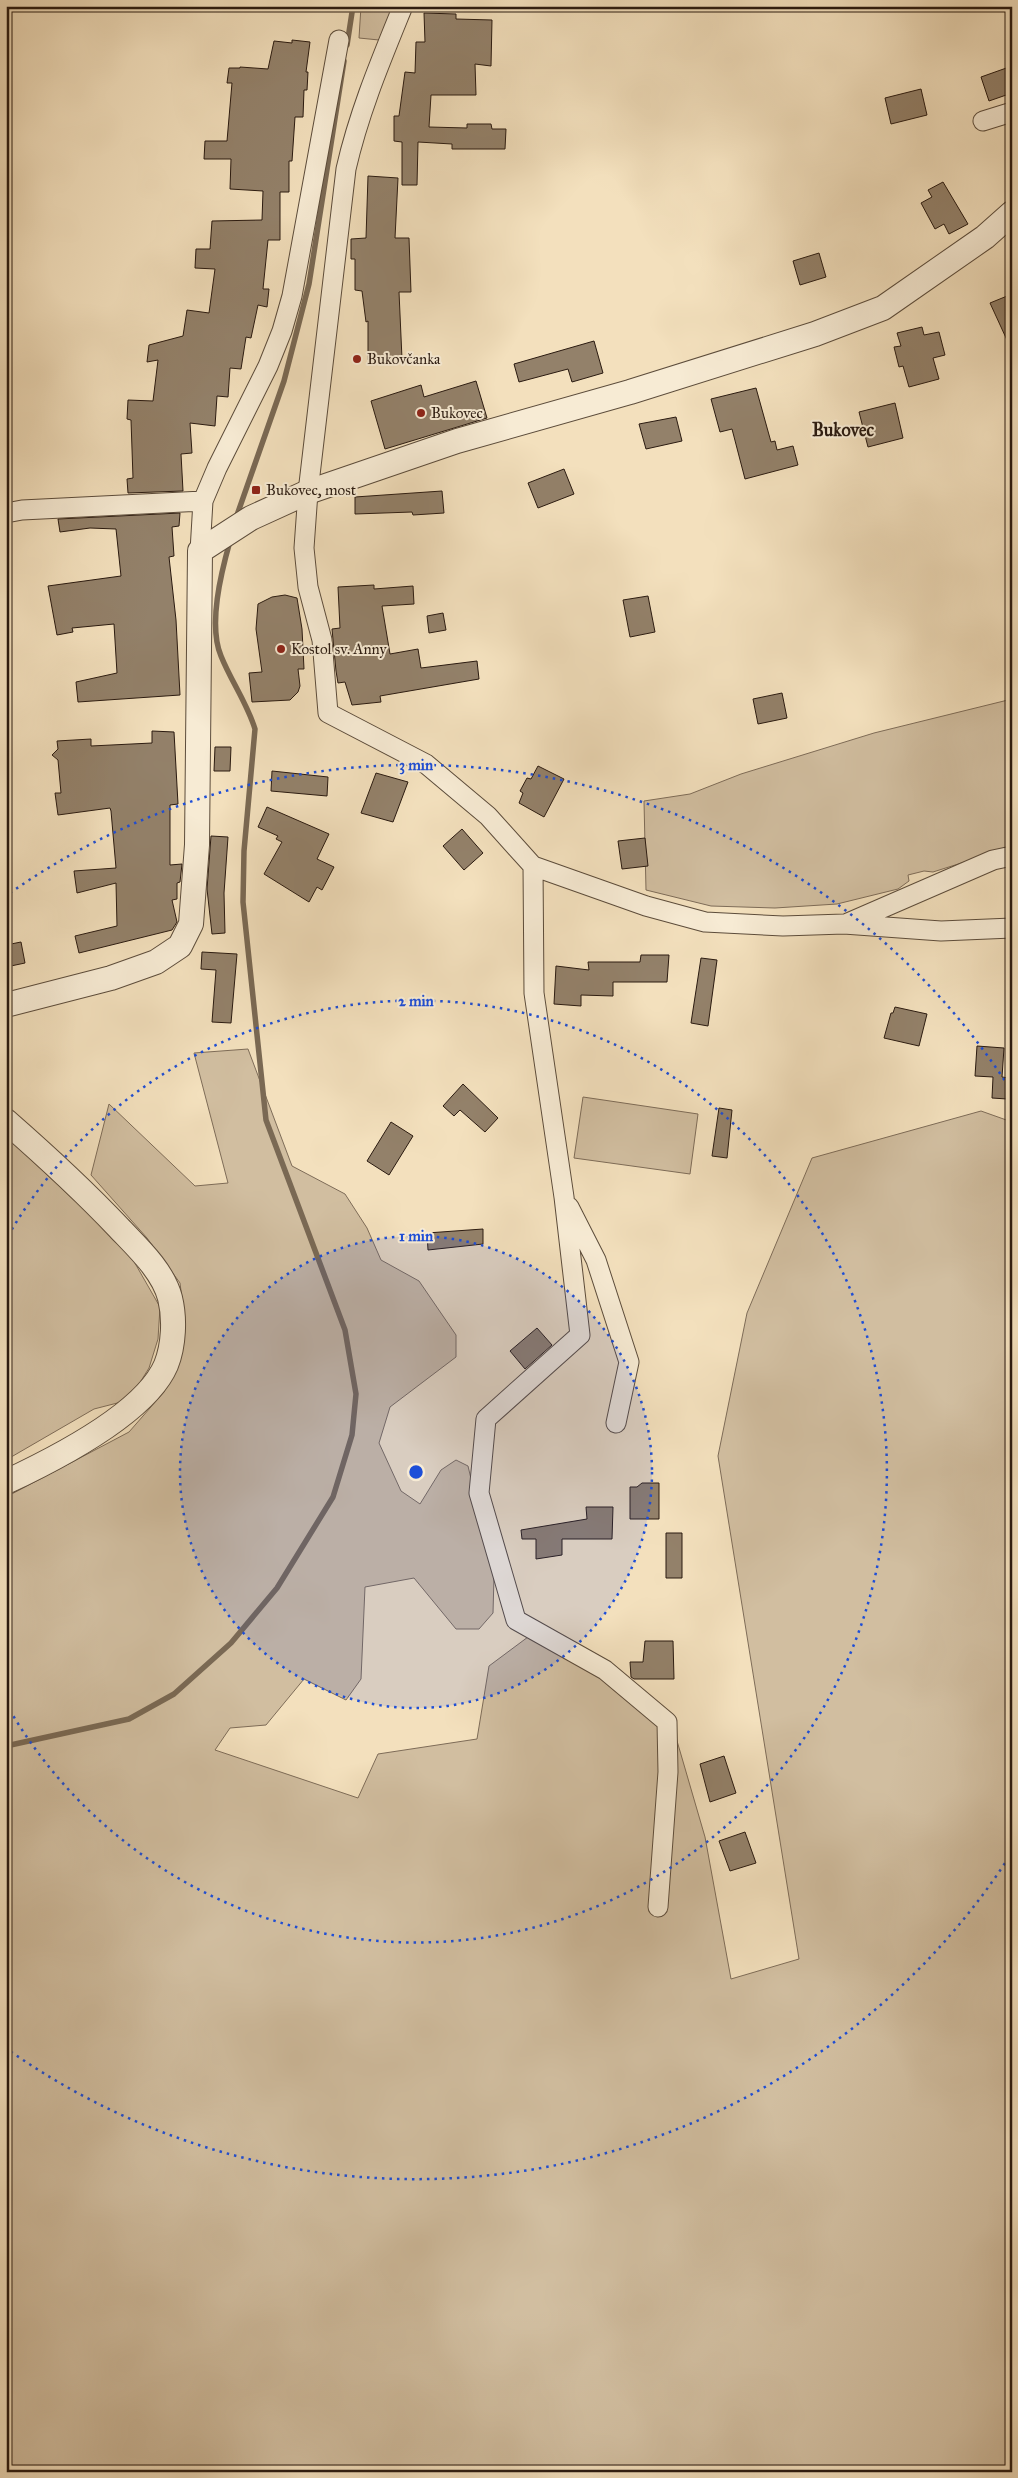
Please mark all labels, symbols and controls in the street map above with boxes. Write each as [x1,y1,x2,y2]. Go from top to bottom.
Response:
place label: Bukovčanka [367,350,441,368]
marker: Bukovčanka [351,353,363,365]
place label: Bukovec [431,404,483,422]
marker: Bukovec [415,407,427,419]
district label: Bukovec [812,419,875,441]
place label: Bukovec, most [266,481,357,499]
marker: Bukovec, most [250,484,262,496]
place label: Kostol sv. Anny [291,640,387,658]
marker: Kostol sv. Anny [275,643,287,655]
text: 3 min [399,756,434,775]
text: 2 min [398,992,435,1010]
text: 1 min [399,1227,434,1245]
centre of rings [407,1463,425,1481]

